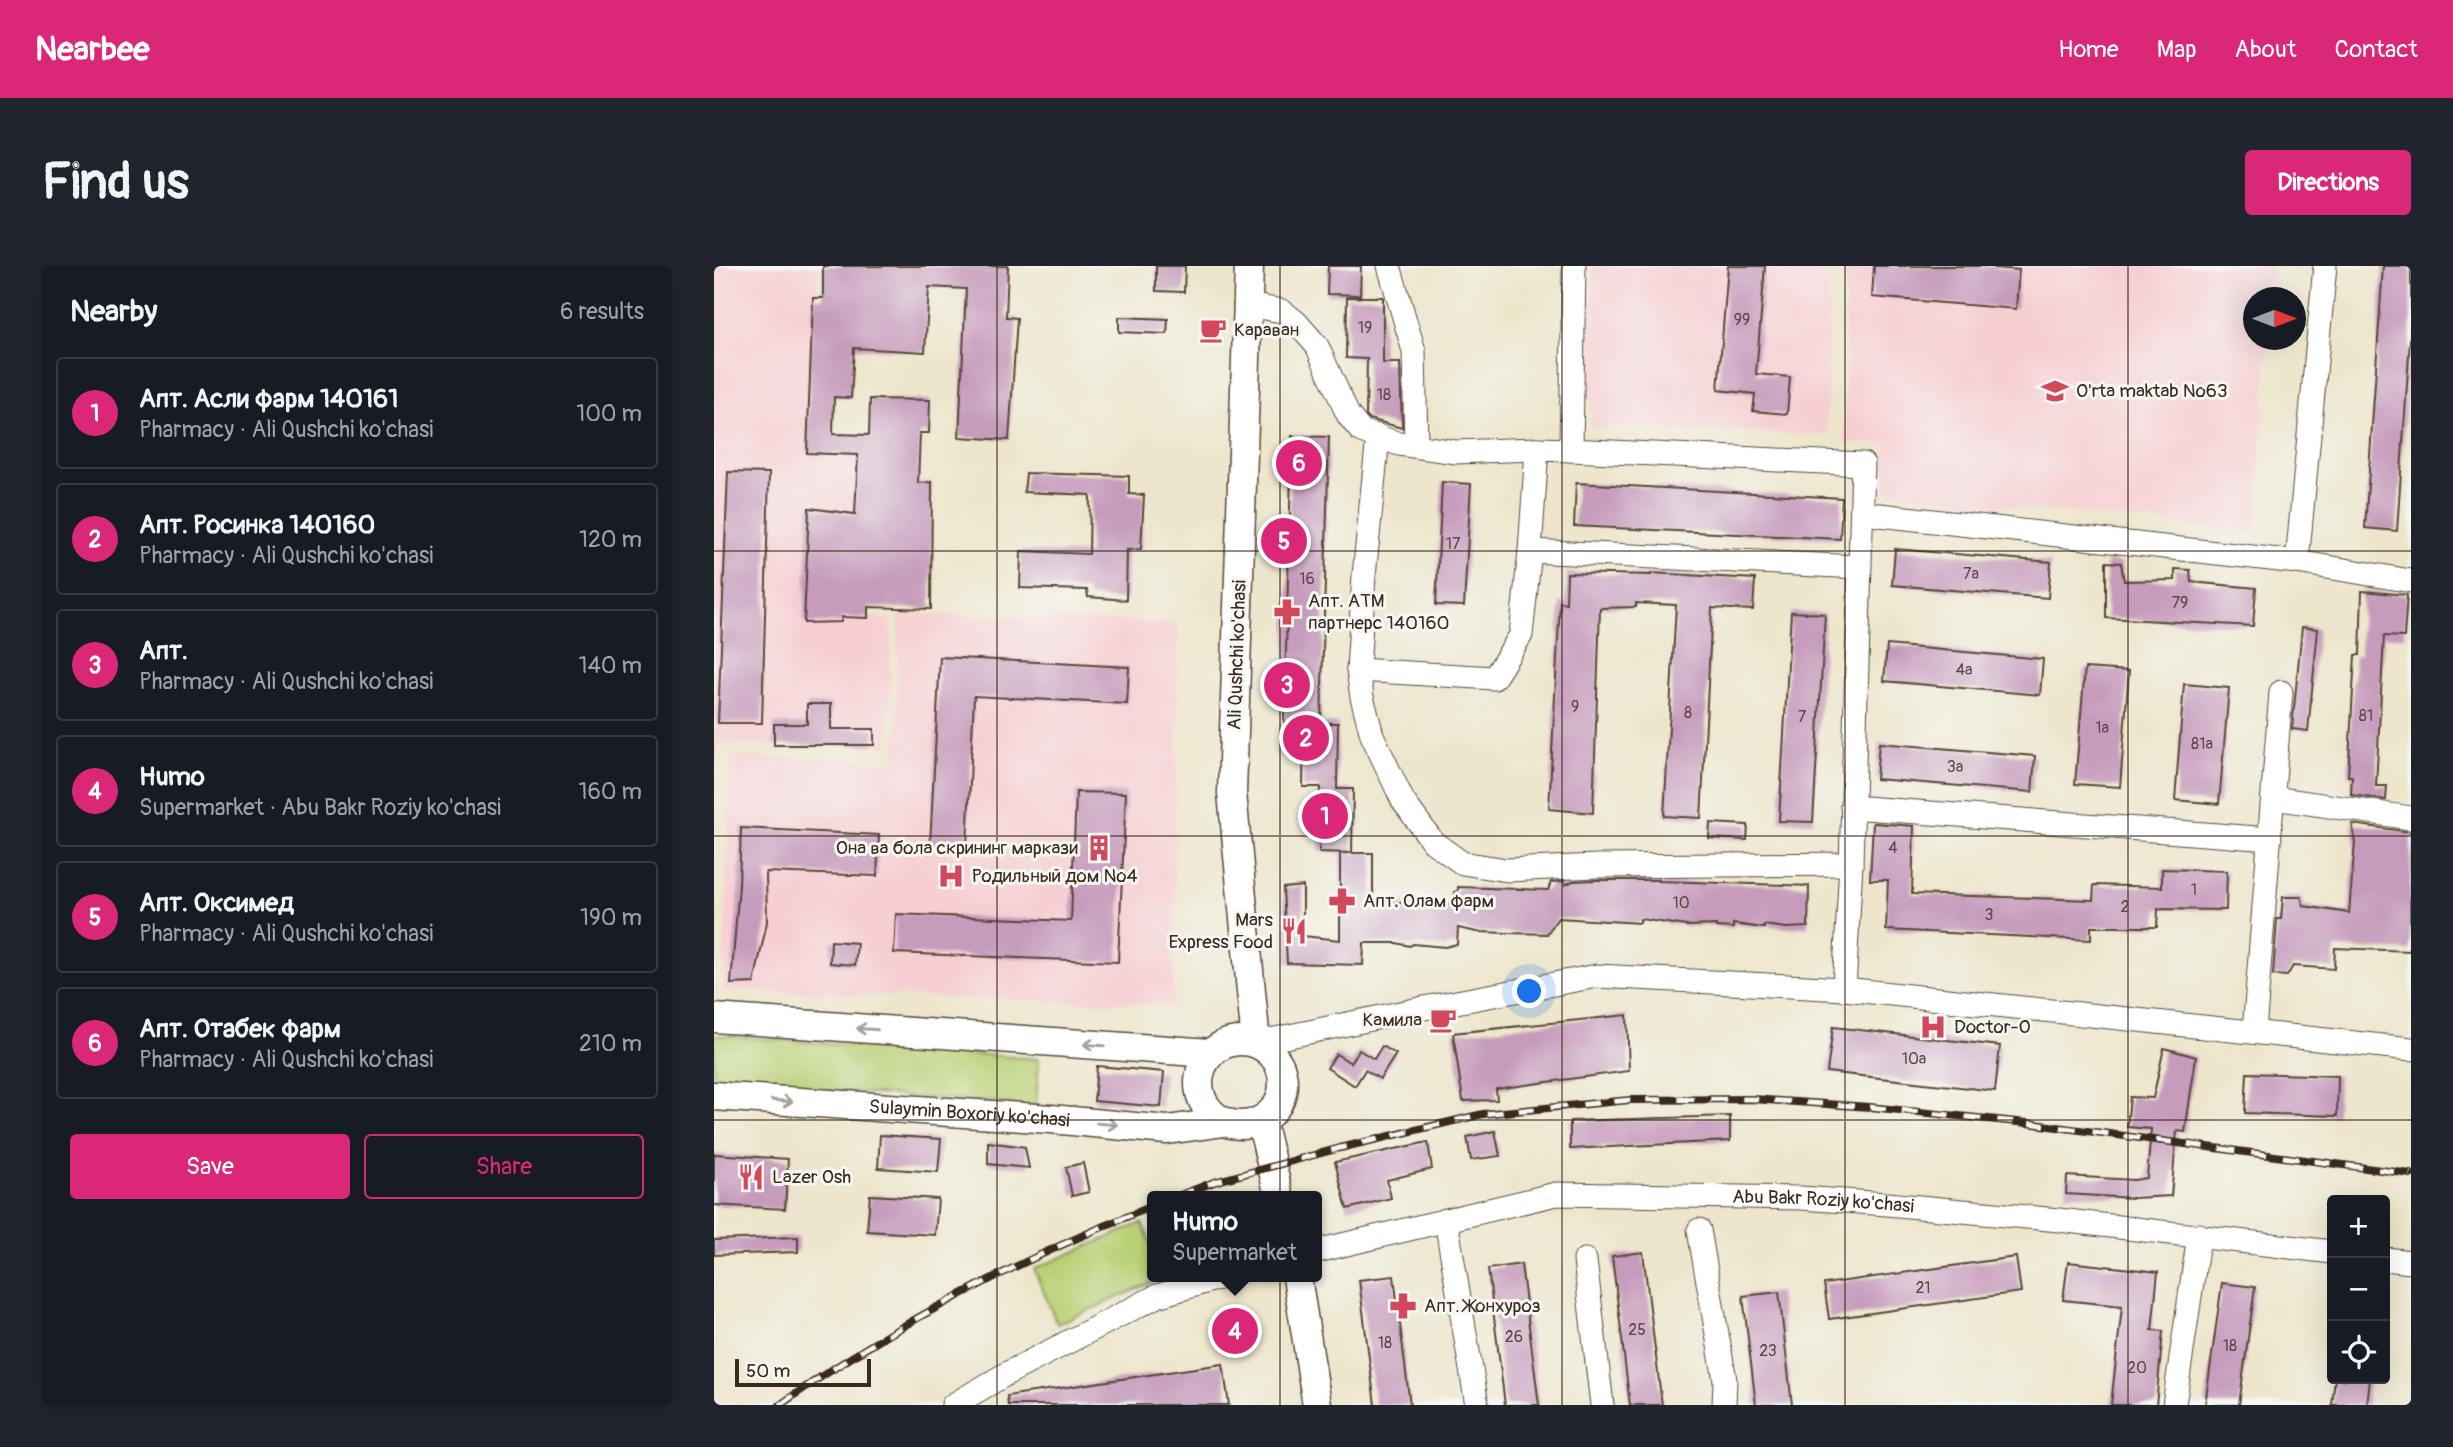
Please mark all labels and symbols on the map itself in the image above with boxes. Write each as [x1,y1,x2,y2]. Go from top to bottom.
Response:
north arrow [2243,287,2306,350]
house number: 99 [1734,310,1750,330]
cafe icon: Караван [1198,315,1228,345]
place label: Караван [1234,318,1299,342]
house number: 19 [1358,318,1372,338]
school or university icon: O'rta maktab №63 [2040,376,2070,406]
place label: O'rta maktab №63 [2076,379,2228,403]
house number: 18 [1377,385,1391,405]
pin: 6 [1276,437,1322,489]
pin: 5 [1261,515,1307,567]
house number: 17 [1446,534,1461,554]
house number: 7a [1963,564,1979,584]
house number: 16 [1299,569,1315,589]
street label: Ali Qushchi ko'chasi [1222,579,1252,731]
place label: Апт. АТМ партнерс 140160 [1308,589,1449,635]
house number: 79 [2172,593,2188,613]
pharmacy icon: Апт. АТМ партнерс 140160 [1272,597,1302,627]
pin: 3 [1264,659,1310,711]
house number: 4a [1956,660,1972,680]
house number: 9 [1571,697,1579,717]
house number: 8 [1684,703,1692,723]
house number: 81 [2359,706,2373,726]
house number: 7 [1798,707,1807,727]
pin: 2 [1283,712,1329,764]
house number: 1a [2095,718,2109,738]
house number: 81a [2191,734,2213,754]
house number: 3a [1947,757,1963,777]
pin: 1 [1302,790,1348,842]
building icon: Она ва бола скрининг маркази [1084,833,1114,863]
place label: Она ва бола скрининг маркази [836,836,1079,860]
house number: 4 [1888,838,1898,858]
hospital icon: Родильный дом №4 [936,861,966,891]
place label: Родильный дом №4 [972,864,1138,888]
house number: 1 [2191,880,2197,900]
pharmacy icon: Апт. Олам фарм [1327,886,1357,916]
place label: Апт. Олам фарм [1363,889,1494,913]
house number: 10 [1672,893,1690,913]
house number: 2 [2121,897,2130,917]
house number: 3 [1985,905,1994,925]
place label: Mars Express Food [1168,908,1274,954]
restaurant icon: Mars Express Food [1279,916,1309,946]
your location [1512,974,1546,1008]
cafe icon: Камила [1428,1005,1458,1035]
place label: Камила [1362,1008,1422,1032]
hospital icon: Doctor-O [1918,1012,1948,1042]
place label: Doctor-O [1954,1015,2031,1039]
one-way arrow [856,1022,878,1035]
one-way arrow [1083,1038,1105,1051]
house number: 10а [1902,1049,1926,1069]
one-way arrow [770,1095,793,1108]
street label: Sulaymin Boxoriy ko'chasi [868,1095,1071,1133]
one-way arrow [1095,1118,1118,1131]
restaurant icon: Lazer Osh [736,1162,766,1192]
place label: Lazer Osh [772,1165,851,1189]
street label: Abu Bakr Roziy ko'chasi [1732,1185,1915,1218]
house number: 21 [1915,1278,1931,1298]
pharmacy icon: Апт. Жонхуроз [1388,1291,1418,1321]
place label: Апт. Жонхуроз [1424,1294,1541,1318]
pin: 4 [1212,1305,1258,1357]
house number: 25 [1628,1320,1646,1340]
house number: 26 [1505,1327,1523,1347]
house number: 18 [1378,1333,1392,1353]
house number: 18 [2223,1336,2237,1356]
house number: 23 [1759,1341,1777,1361]
scale bar [735,1356,872,1388]
house number: 20 [2127,1358,2147,1378]

